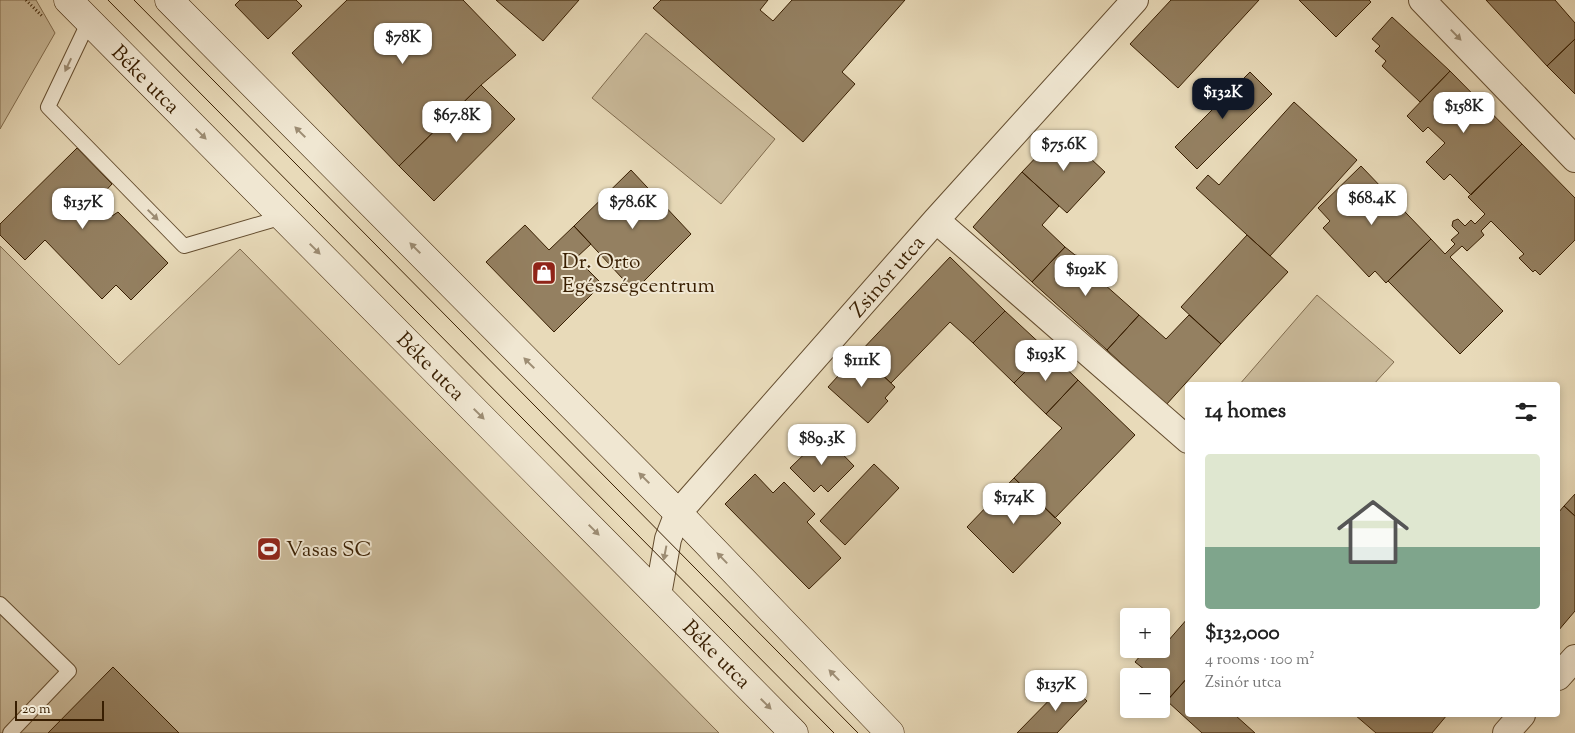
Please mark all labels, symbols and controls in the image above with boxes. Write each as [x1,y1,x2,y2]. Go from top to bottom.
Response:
pin: $78K [373,22,433,65]
text: $78K [385,27,421,50]
one-way arrow [1450,29,1462,41]
street label: Béke utca [103,39,186,122]
one-way arrow [64,58,72,72]
pin: $132K [1188,78,1258,120]
text: $132K [1203,82,1243,105]
pin: $158K [1429,92,1499,134]
text: $158K [1444,96,1484,119]
pin: $67.8K [416,100,498,143]
text: $67.8K [433,105,481,128]
one-way arrow [295,127,307,139]
one-way arrow [195,128,207,140]
pin: $75.6K [1023,130,1105,172]
text: $75.6K [1041,134,1087,157]
pin: $68.4K [1331,184,1413,226]
pin: $137K [48,188,118,230]
pin: $78.6K [592,188,674,230]
text: $68.4K [1348,188,1396,211]
text: $137K [63,192,103,215]
text: $78.6K [609,192,657,215]
one-way arrow [147,208,159,220]
street label: Zsinór utca [844,229,933,325]
one-way arrow [409,242,421,254]
one-way arrow [309,243,321,255]
place label: Dr. Orto Egészségcentrum [562,248,715,302]
pin: $192K [1051,254,1121,297]
text: $192K [1066,259,1106,282]
shop icon: Dr. Orto Egészségcentrum [531,260,557,286]
street label: Béke utca [388,326,471,409]
pin: $193K [1011,340,1081,382]
text: $193K [1026,344,1066,367]
pin: $111K [827,346,897,388]
text: $111K [844,350,880,373]
one-way arrow [524,357,536,369]
text: 14 homes [1205,397,1286,427]
icon: filters [1512,398,1540,426]
one-way arrow [473,408,485,420]
pin: $89.3K [781,424,863,466]
text: $89.3K [799,428,845,451]
one-way arrow [638,472,650,484]
pin: $174K [979,482,1049,525]
text: $174K [994,487,1034,510]
icon: home [1328,487,1418,577]
one-way arrow [587,524,599,536]
sports icon: Vasas SC [256,536,282,562]
place label: Vasas SC [286,536,372,566]
one-way arrow [661,545,669,560]
one-way arrow [716,552,728,564]
map controls [1120,608,1170,718]
button: + [1120,608,1170,658]
street label: Béke utca [674,614,757,697]
text: $132,000 [1205,619,1280,649]
text: 4 rooms · 100 m² [1205,649,1315,672]
button: − [1120,668,1170,718]
one-way arrow [828,669,840,681]
pin: $137K [1021,670,1091,712]
text: Zsinór utca [1205,672,1282,695]
text: $137K [1036,674,1076,697]
scale bar [15,698,104,721]
one-way arrow [760,698,772,710]
text: 20 m [22,700,51,720]

